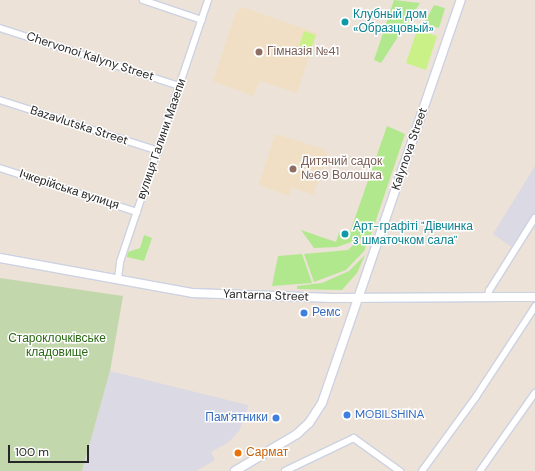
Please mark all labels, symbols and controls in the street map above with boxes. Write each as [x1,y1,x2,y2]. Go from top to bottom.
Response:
place label: Клубный дом «Образцовый» [353,8,434,36]
marker: Клубный дом «Образцовый» [340,17,350,27]
street label: Chervonoi Kalyny Street [24,30,156,84]
place label: Гімназія №41 [267,45,339,59]
marker: Гімназія №41 [254,47,264,57]
street label: вулиця Галини Мазепи [135,77,189,201]
street label: Bazavlutska Street [28,103,130,149]
street label: Kalynova Street [389,106,431,192]
place label: Дитячий садок №69 Волошка [301,155,382,183]
marker: Дитячий садок №69 Волошка [288,164,298,174]
street label: Ічкерійська вулиця [17,167,121,213]
place label: Арт-графіті "Дівчинка з шматочком сала" [353,220,473,248]
marker: Арт-графіті "Дівчинка з шматочком сала" [340,229,350,239]
street label: Yantarna Street [223,287,309,305]
place label: Ремс [312,306,340,320]
marker: Ремс [299,308,309,318]
park label: Староклочківське кладовище [8,332,106,360]
place label: MOBILSHINA [355,408,425,422]
marker: MOBILSHINA [342,410,352,420]
place label: Пам'ятники [205,411,268,425]
marker: Пам'ятники [271,413,281,423]
scale bar [10,437,91,463]
text: 100 m [15,444,49,460]
place label: Сармат [246,446,288,460]
marker: Сармат [233,448,243,458]

